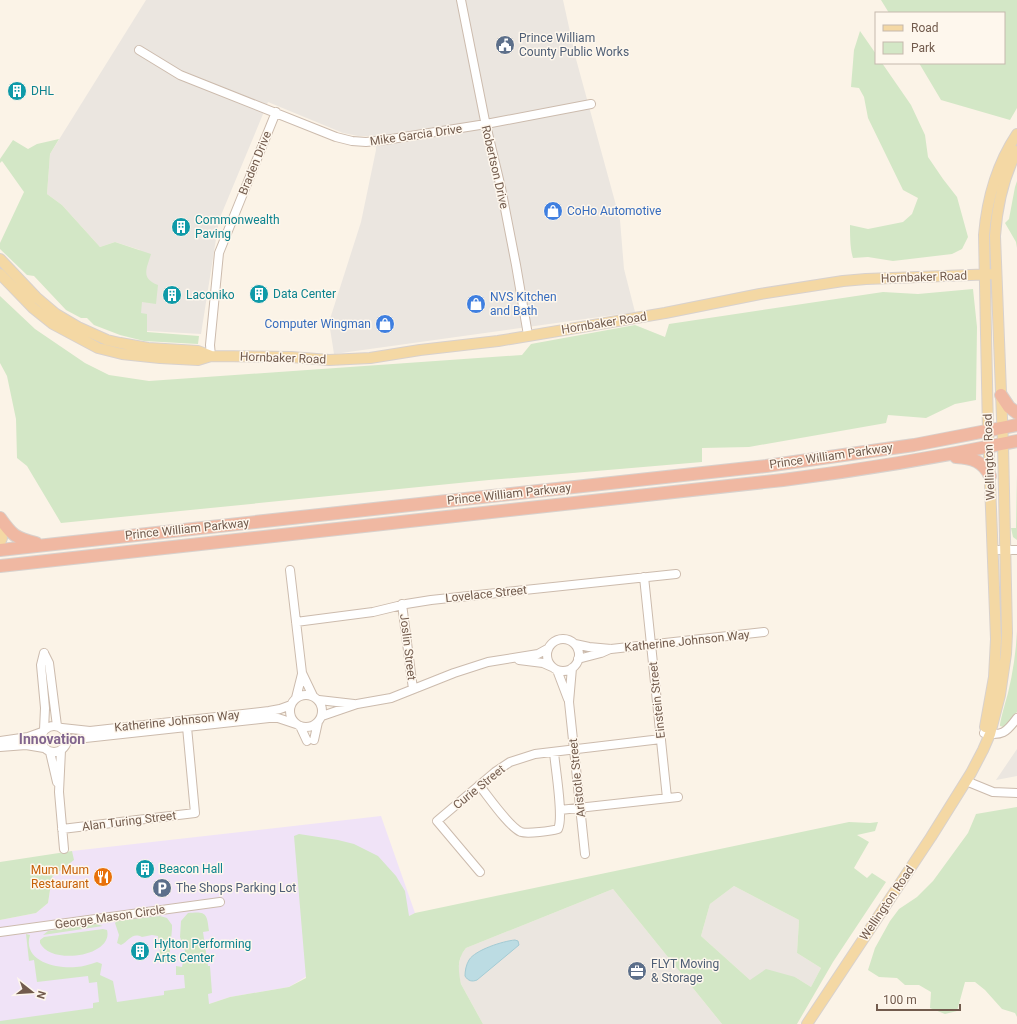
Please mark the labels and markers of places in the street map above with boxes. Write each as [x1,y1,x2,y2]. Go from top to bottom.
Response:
place label: Prince William County Public Works [519,31,629,59]
public building icon: Prince William County Public Works [494,34,516,56]
building icon: DHL [6,80,28,102]
place label: DHL [31,84,54,98]
shop icon: CoHo Automotive [542,200,564,222]
place label: CoHo Automotive [567,204,661,218]
place label: Commonwealth Paving [195,213,280,241]
building icon: Commonwealth Paving [170,216,192,238]
building icon: Data Center [248,283,270,305]
building icon: Laconiko [161,284,183,306]
place label: Data Center [273,287,336,301]
place label: Laconiko [186,288,235,302]
place label: NVS Kitchen and Bath [490,290,557,318]
shop icon: NVS Kitchen and Bath [465,293,487,315]
shop icon: Computer Wingman [374,313,396,335]
place label: Computer Wingman [265,317,371,331]
building icon: Beacon Hall [134,858,156,880]
place label: Beacon Hall [159,862,223,876]
place label: Mum Mum Restaurant [31,863,89,891]
restaurant icon: Mum Mum Restaurant [92,866,114,888]
parking icon: The Shops Parking Lot [151,877,173,899]
place label: The Shops Parking Lot [176,881,296,895]
place label: Hylton Performing Arts Center [154,937,251,965]
building icon: Hylton Performing Arts Center [129,940,151,962]
place label: FLYT Moving & Storage [651,957,719,985]
office icon: FLYT Moving & Storage [626,960,648,982]

